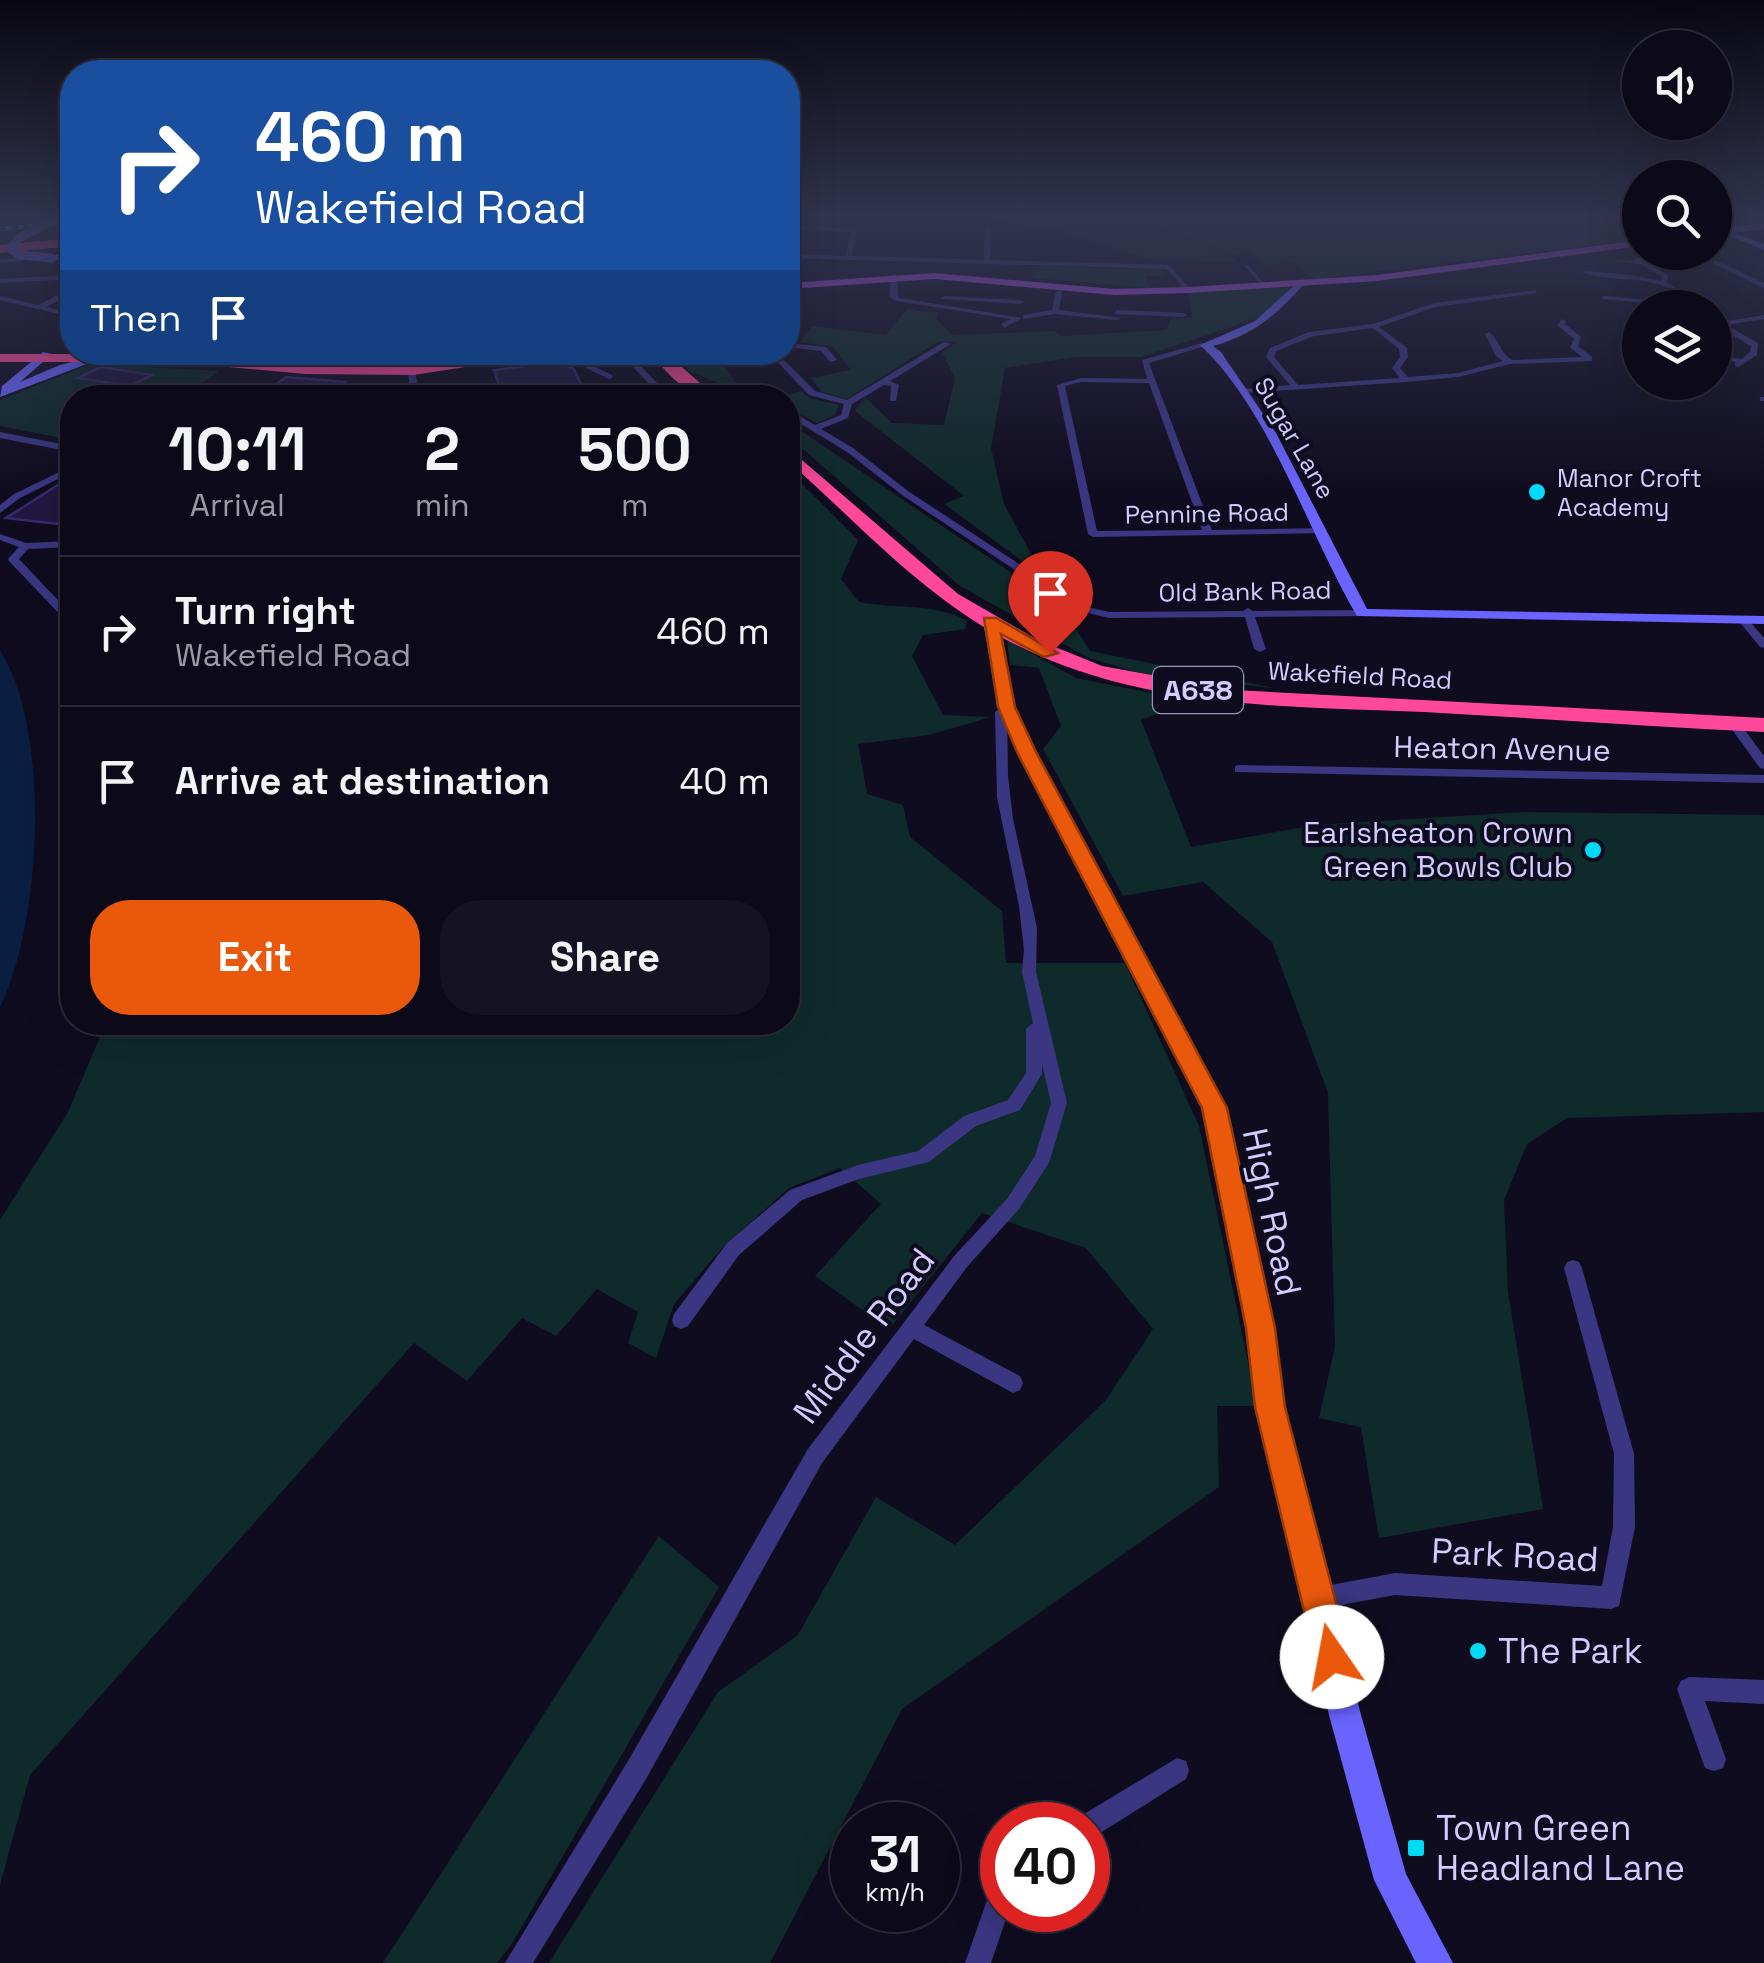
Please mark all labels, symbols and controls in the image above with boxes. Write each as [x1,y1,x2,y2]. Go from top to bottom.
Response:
map controls [1622,30,1732,400]
button: sound [1622,30,1732,140]
text: 460 m [255,92,466,181]
icon: right [90,100,220,230]
button: search [1622,160,1732,270]
text: Wakefield Road [255,179,587,236]
icon: arrive [201,290,256,345]
button: layers [1622,290,1732,400]
text: Then [90,294,181,342]
street label: Sugar Lane [1247,372,1343,504]
text: 10:11 [168,411,306,488]
text: 2 [424,411,460,488]
text: 500 [578,411,692,488]
place label: Manor Croft Academy [1557,462,1702,523]
marker: Manor Croft Academy [1526,481,1548,503]
text: Arrival [190,485,285,525]
text: min [415,485,470,525]
text: m [621,485,649,525]
street label: Pennine Road [1125,496,1289,530]
pin [1008,551,1093,654]
icon: arrive [1023,566,1078,621]
street label: Old Bank Road [1158,573,1332,609]
text: Turn right [175,587,356,635]
icon: right [90,604,145,659]
text: 460 m [656,607,770,655]
text: Wakefield Road [175,635,411,675]
street label: Wakefield Road [1267,654,1453,696]
road number: A638 [1153,667,1243,713]
street label: Heaton Avenue [1393,727,1611,770]
icon: arrive [90,754,145,809]
text: Arrive at destination [175,757,550,805]
text: 40 m [679,757,770,805]
place label: Earlsheaton Crown Green Bowls Club [1303,813,1573,886]
marker: Earlsheaton Crown Green Bowls Club [1582,839,1604,861]
button: Exit [90,900,420,1015]
button: Share [440,900,770,1015]
street label: High Road [1233,1124,1311,1300]
street label: Middle Road [784,1240,944,1432]
street label: Park Road [1430,1529,1600,1581]
position arrow [1280,1605,1384,1709]
place label: The Park [1498,1629,1643,1673]
marker: The Park [1467,1640,1489,1662]
speed limit sign: 40 [980,1802,1110,1932]
place label: Town Green Headland Lane [1436,1806,1685,1890]
text: 31 [869,1823,921,1887]
marker: Town Green Headland Lane [1405,1837,1427,1859]
text: km/h [865,1876,925,1908]

